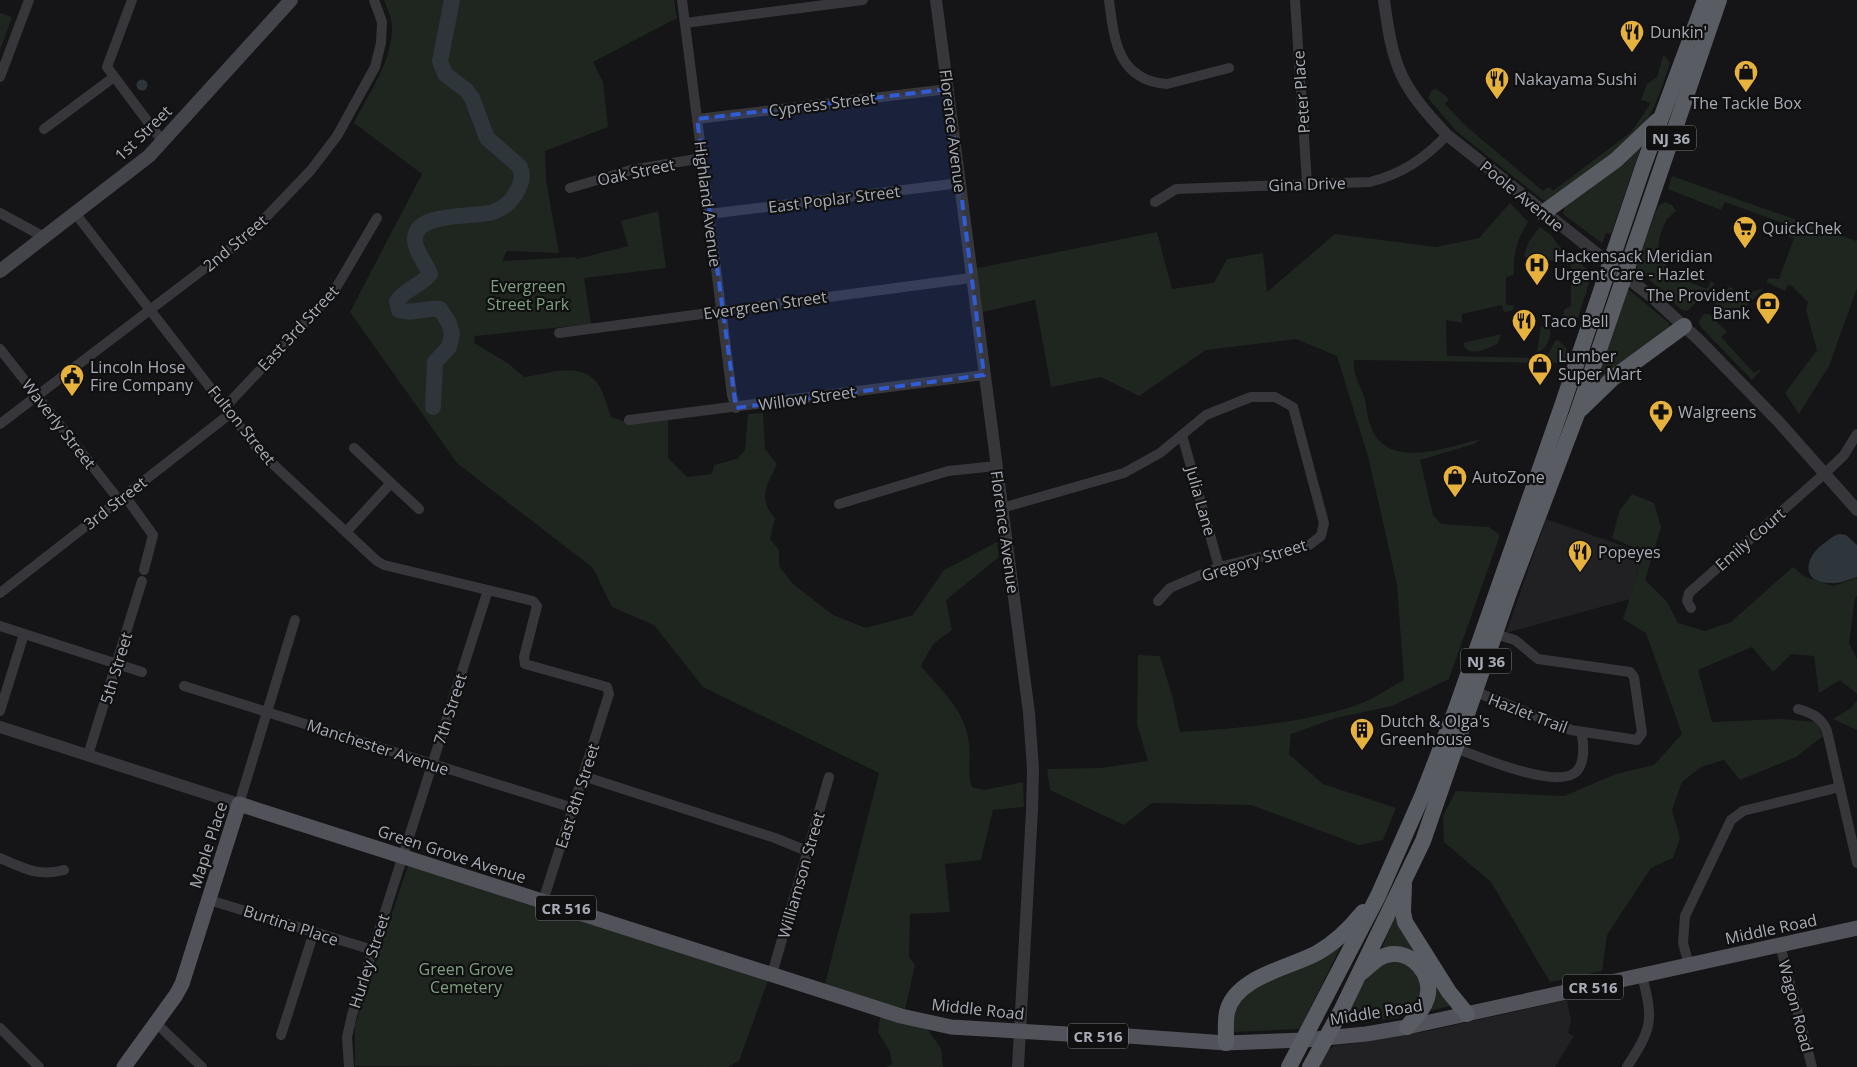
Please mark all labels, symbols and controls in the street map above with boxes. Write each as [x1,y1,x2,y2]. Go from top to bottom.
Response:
restaurant icon: Dunkin' [1619,19,1645,53]
place label: Dunkin' [1650,21,1707,43]
street label: Peter Place [1287,50,1315,134]
shop icon: The Tackle Box [1733,59,1759,93]
restaurant icon: Nakayama Sushi [1484,66,1510,100]
street label: Florence Avenue [935,68,971,194]
place label: Nakayama Sushi [1514,68,1637,90]
street label: Cypress Street [767,86,877,121]
place label: The Tackle Box [1690,92,1802,114]
street label: 1st Street [110,100,177,166]
road number: NJ 36 [1646,126,1696,150]
street label: Highland Avenue [689,140,727,268]
street label: Oak Street [595,153,677,191]
street label: Poole Avenue [1476,155,1568,237]
street label: Gina Drive [1268,172,1346,196]
street label: East Poplar Street [767,180,901,218]
street label: 2nd Street [198,209,272,276]
supermarket icon: QuickChek [1732,215,1758,249]
place label: QuickChek [1762,217,1842,239]
place label: Hackensack Meridian Urgent Care - Hazlet [1554,245,1713,285]
hospital icon: Hackensack Meridian Urgent Care - Hazlet [1524,252,1550,286]
park label: Evergreen Street Park [487,275,570,315]
street label: East 3rd Street [253,280,344,376]
place label: The Provident Bank [1646,284,1751,324]
street label: Evergreen Street [702,285,828,325]
bank icon: The Provident Bank [1755,291,1781,325]
restaurant icon: Taco Bell [1511,308,1537,342]
place label: Taco Bell [1542,310,1609,332]
place label: Lumber Super Mart [1558,345,1642,385]
shop icon: Lumber Super Mart [1527,352,1553,386]
place label: Lincoln Hose Fire Company [90,356,194,396]
public building icon: Lincoln Hose Fire Company [59,363,85,397]
street label: Waverly Street [17,375,101,474]
street label: Willow Street [757,380,857,416]
street label: Fulton Street [203,381,281,469]
pharmacy icon: Walgreens [1648,399,1674,433]
place label: Walgreens [1678,401,1756,423]
street label: Julia Lane [1180,462,1221,538]
shop icon: AutoZone [1442,464,1468,498]
place label: AutoZone [1472,466,1545,488]
street label: Florence Avenue [985,469,1025,595]
street label: 3rd Street [79,471,151,535]
street label: Emily Court [1710,502,1790,575]
street label: Gregory Street [1199,533,1310,586]
restaurant icon: Popeyes [1567,539,1593,573]
place label: Popeyes [1598,541,1661,563]
street label: 5th Street [95,629,137,706]
road number: NJ 36 [1461,648,1511,674]
street label: 7th Street [428,670,472,747]
street label: Hazlet Trail [1485,688,1571,738]
place label: Dutch & Olga's Greenhouse [1380,710,1490,750]
street label: Manchester Avenue [304,714,452,780]
building icon: Dutch & Olga's Greenhouse [1349,717,1375,751]
street label: East 8th Street [550,741,604,851]
street label: Maple Place [184,799,232,891]
street label: Williamson Street [772,809,830,941]
street label: Green Grove Avenue [375,820,529,888]
road number: CR 516 [536,896,596,920]
street label: Burtina Place [241,899,341,951]
street label: Middle Road [1723,909,1819,949]
street label: Hurley Street [343,911,395,1011]
park label: Green Grove Cemetery [419,958,513,998]
street label: Wagon Road [1773,958,1819,1054]
road number: CR 516 [1563,974,1623,1000]
street label: Middle Road [930,993,1026,1025]
street label: Middle Road [1328,994,1424,1030]
road number: CR 516 [1068,1024,1128,1048]

